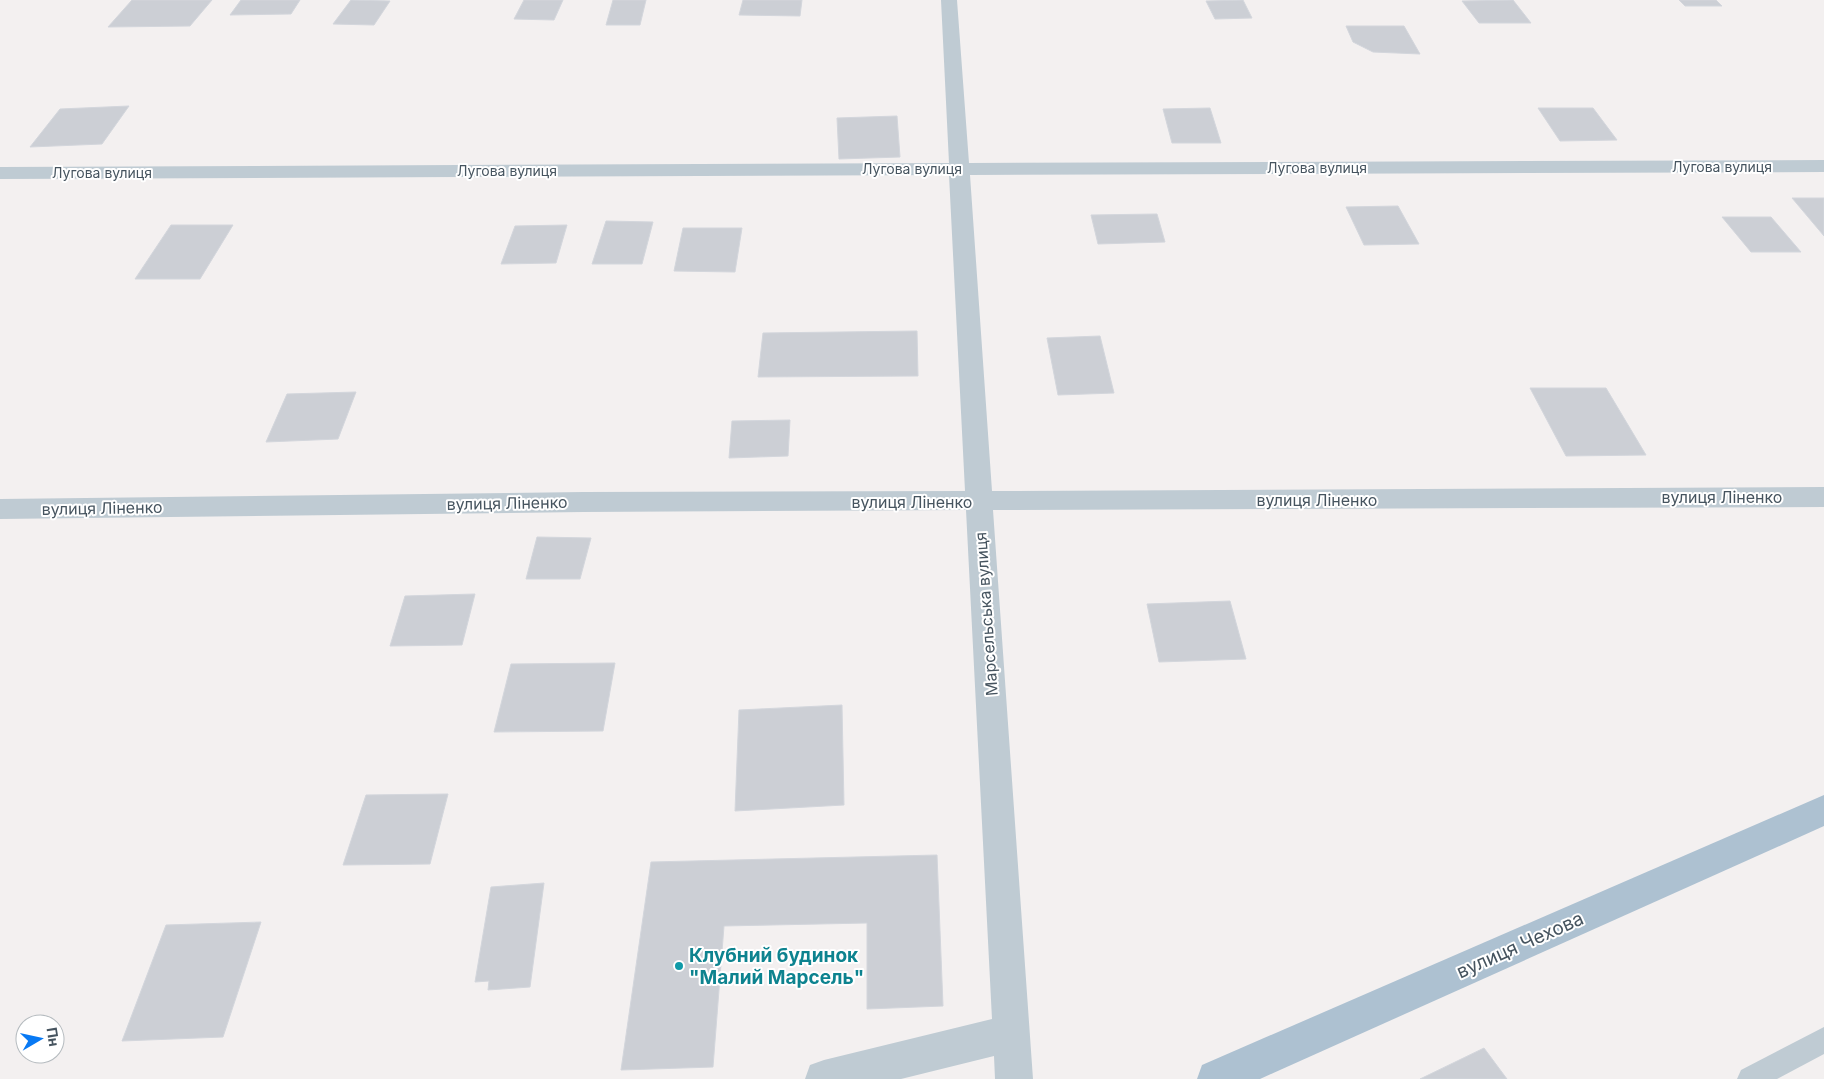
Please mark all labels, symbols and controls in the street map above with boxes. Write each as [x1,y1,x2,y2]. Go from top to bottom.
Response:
street label: Лугова вулиця [1672,158,1772,175]
street label: Лугова вулиця [1267,159,1367,176]
street label: Лугова вулиця [862,160,962,177]
street label: Лугова вулиця [457,162,557,179]
street label: Лугова вулиця [52,164,152,181]
street label: вулиця Ліненко [1662,487,1782,507]
street label: вулиця Ліненко [1257,490,1377,510]
street label: вулиця Ліненко [446,492,568,514]
street label: вулиця Ліненко [852,492,972,512]
street label: вулиця Ліненко [41,497,163,519]
street label: Марсельська вулиця [970,531,1002,697]
street label: вулиця Чехова [1453,907,1587,983]
place label: Клубний будинок "Малий Марсель" [689,944,864,989]
marker: Клубний будинок "Малий Марсель" [673,960,685,972]
north arrow [15,1014,65,1064]
text: Пн [43,1026,63,1048]

